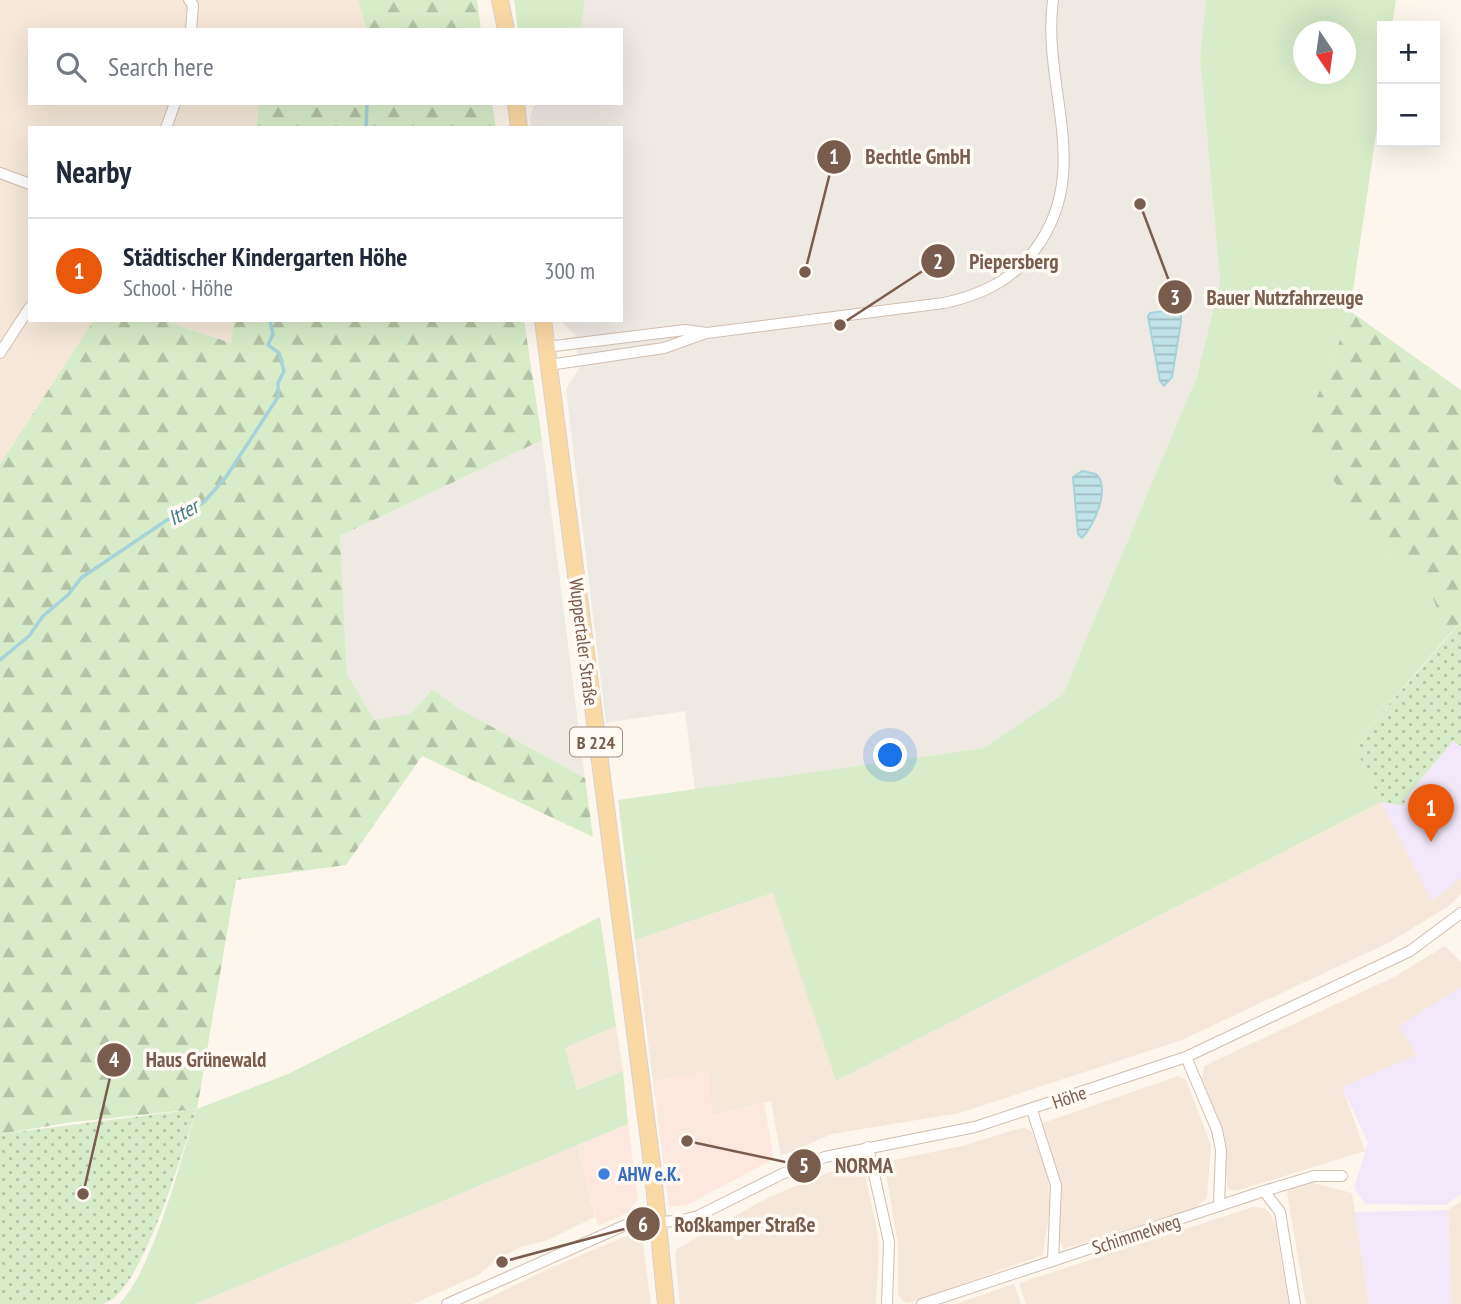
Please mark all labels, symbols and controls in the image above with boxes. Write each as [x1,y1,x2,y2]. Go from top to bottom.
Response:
north arrow [1293,21,1356,84]
map controls [1377,21,1440,147]
button: + [1377,21,1440,84]
search box [28,28,623,105]
icon: search [52,48,90,86]
text: Search here [108,50,214,83]
button: − [1377,84,1440,147]
callout: Bechtle GmbH [816,136,985,178]
text: 1 [829,143,839,170]
text: Bechtle GmbH [865,143,971,170]
text: Nearby [56,152,131,191]
text: Städtischer Kindergarten Höhe [123,240,407,273]
callout: Piepersberg [921,240,1073,282]
text: 2 [933,248,943,275]
text: Piepersberg [969,248,1059,275]
text: 1 [74,256,85,285]
text: 300 m [544,256,595,285]
text: School · Höhe [123,273,233,302]
callout: Bauer Nutzfahrzeuge [1158,276,1378,318]
text: 3 [1170,284,1180,311]
text: Bauer Nutzfahrzeuge [1207,284,1364,311]
water label: Itter [163,491,206,531]
street label: Wuppertaler Straße [564,577,604,707]
road number: B 224 [570,728,622,756]
your location [873,738,907,772]
pin: 1 [1408,784,1454,842]
callout: Haus Grünewald [96,1039,280,1081]
text: 4 [109,1046,119,1073]
text: Haus Grünewald [146,1046,266,1073]
street label: Höhe [1049,1080,1089,1114]
callout: NORMA [786,1145,907,1187]
text: 5 [799,1152,809,1179]
text: NORMA [835,1152,893,1179]
place label: AHW e.K. [617,1162,681,1186]
marker: AHW e.K. [596,1166,612,1182]
callout: Roßkamper Straße [626,1203,829,1245]
street label: Schimmelweg [1089,1208,1183,1260]
text: 6 [638,1211,648,1238]
text: Roßkamper Straße [675,1211,815,1238]

